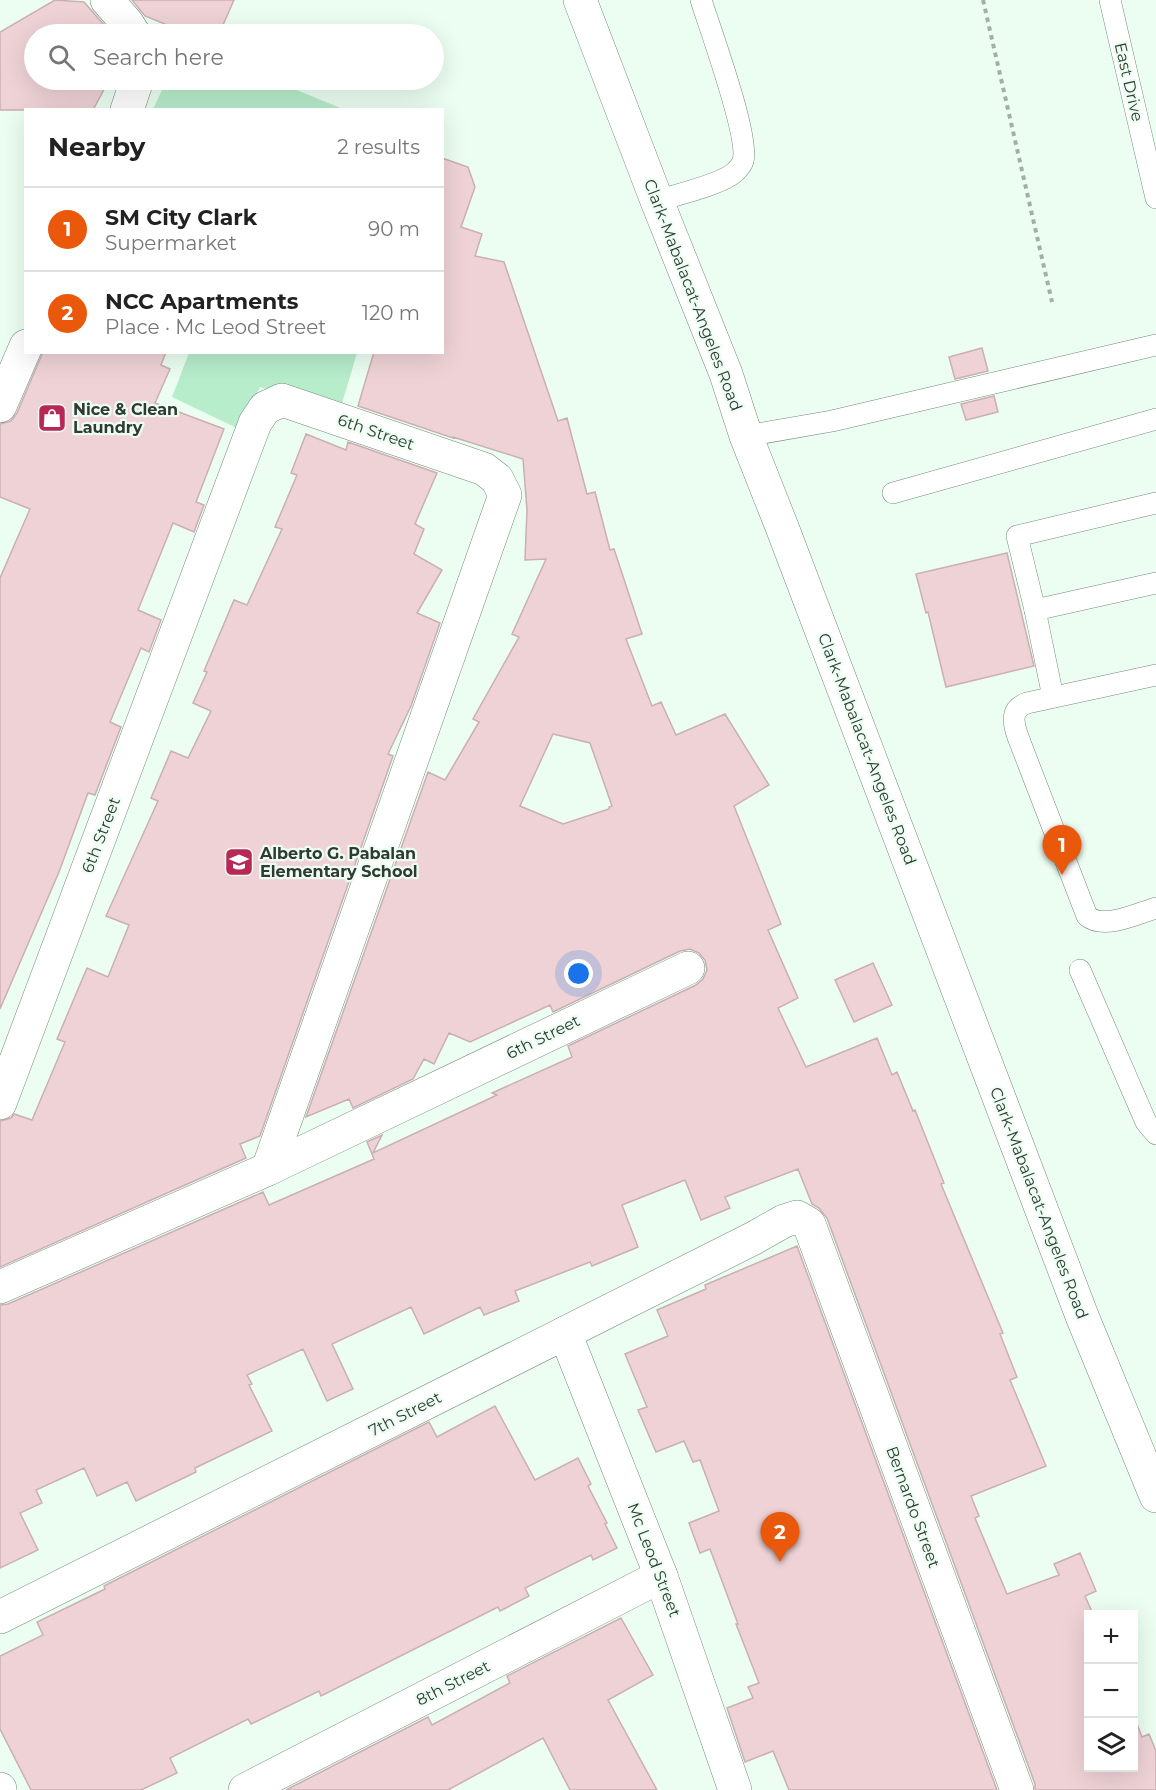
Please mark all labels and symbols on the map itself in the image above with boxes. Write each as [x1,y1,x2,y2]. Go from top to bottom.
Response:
street label: East Drive [1111,41,1147,123]
street label: Clark-Mabalacat-Angeles Road [640,176,746,414]
place label: Nice & Clean Laundry [73,400,178,437]
shop icon: Nice & Clean Laundry [36,402,68,434]
street label: 6th Street [335,410,417,454]
street label: Clark-Mabalacat-Angeles Road [814,630,920,868]
street label: 6th Street [78,794,124,876]
pin: 1 [1042,826,1082,875]
place label: Alberto G. Pabalan Elementary School [259,844,418,881]
school or university icon: Alberto G. Pabalan Elementary School [223,846,255,878]
your location [564,959,593,988]
street label: 6th Street [503,1011,583,1063]
street label: Clark-Mabalacat-Angeles Road [986,1084,1092,1322]
street label: 7th Street [365,1387,445,1440]
street label: Bernardo Street [882,1444,944,1571]
street label: Mc Leod Street [623,1500,685,1620]
pin: 2 [760,1512,800,1562]
street label: 8th Street [413,1656,493,1710]

